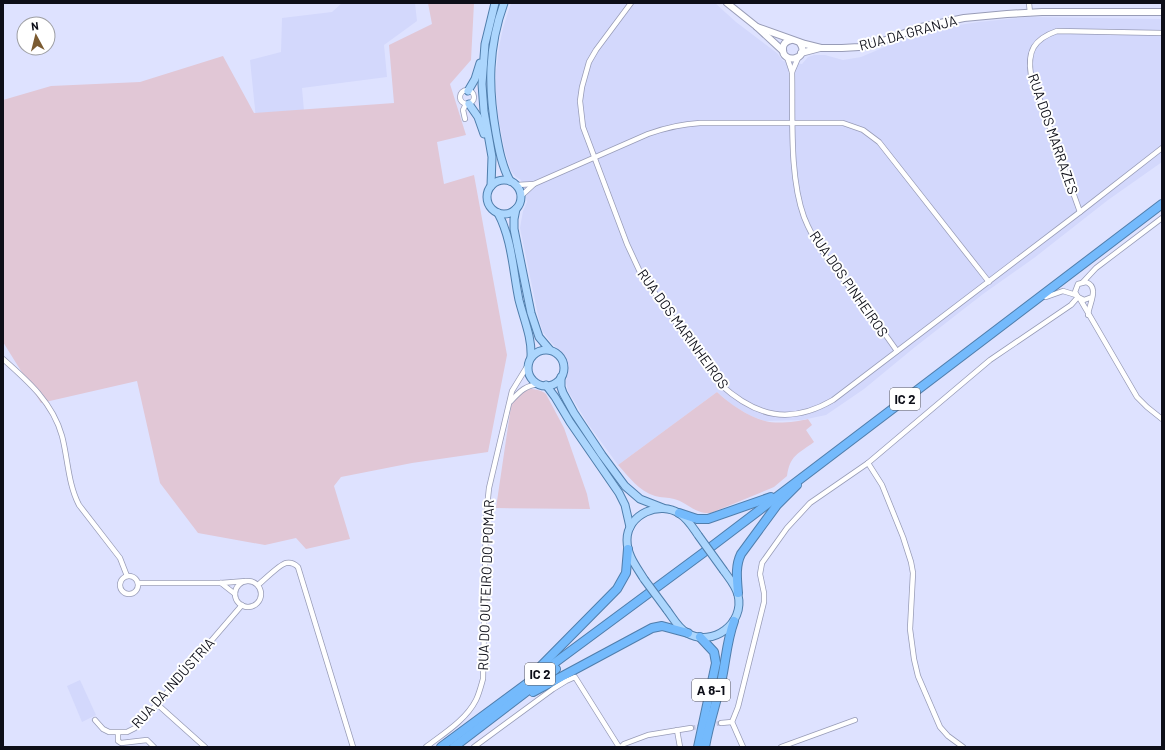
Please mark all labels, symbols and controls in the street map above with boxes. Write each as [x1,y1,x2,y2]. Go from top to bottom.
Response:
street label: RUA DA GRANJA [857,11,959,54]
north arrow [16,16,56,56]
text: N [30,19,39,32]
street label: RUA DOS MARRAZES [1025,71,1082,196]
street label: RUA DOS PINHEIROS [807,228,892,340]
street label: RUA DOS MARINHEIROS [634,265,733,392]
road number: IC 2 [890,388,920,410]
street label: RUA DO OUTEIRO DO POMAR [474,499,497,671]
street label: RUA DA INDÚSTRIA [128,634,218,731]
road number: IC 2 [525,663,555,685]
road number: A 8-1 [692,679,730,701]

